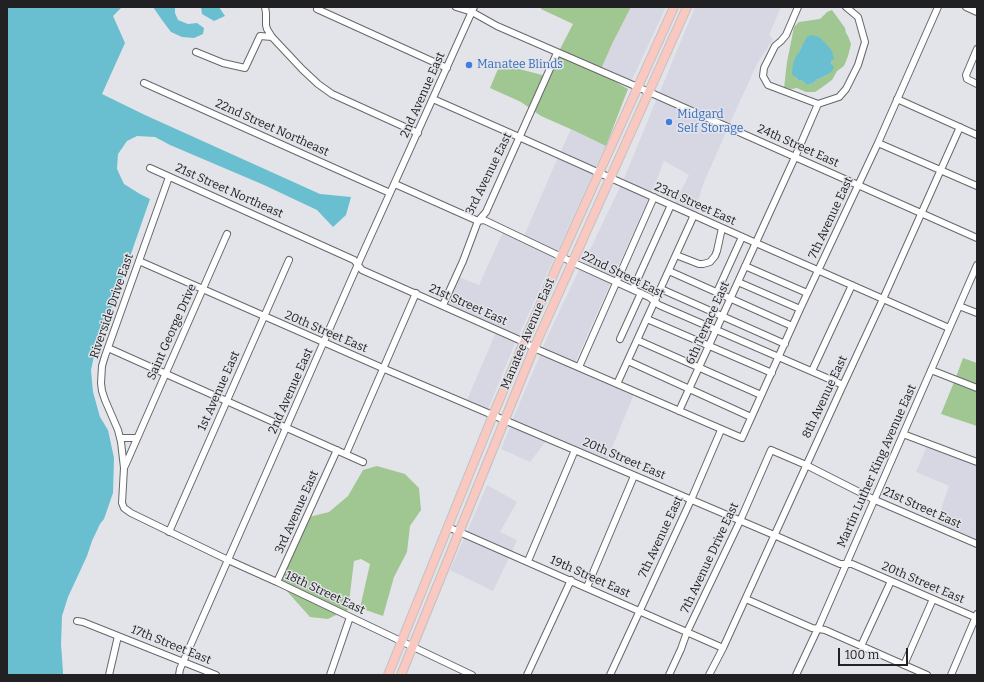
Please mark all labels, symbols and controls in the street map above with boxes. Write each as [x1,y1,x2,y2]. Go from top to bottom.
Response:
street label: 2nd Avenue East [398,50,448,140]
place label: Manatee Blinds [477,58,563,72]
marker: Manatee Blinds [464,60,474,70]
street label: 22nd Street Northeast [213,96,331,160]
place label: Midgard Self Storage [677,108,743,136]
marker: Midgard Self Storage [664,117,674,127]
street label: 24th Street East [755,122,841,170]
street label: 3rd Avenue East [463,131,515,217]
street label: 21st Street Northeast [173,161,285,221]
street label: 7th Avenue East [806,175,856,261]
street label: 23rd Street East [652,180,738,228]
street label: 22nd Street East [579,249,667,301]
street label: Riverside Drive East [87,252,137,360]
street label: Manatee Avenue East [498,276,558,392]
street label: 6th Terrace East [683,279,733,367]
street label: 21st Street East [427,281,509,329]
street label: Saint George Drive [144,282,200,382]
street label: 20th Street East [282,308,370,356]
street label: 2nd Avenue East [266,346,316,436]
street label: 1st Avenue East [195,349,243,433]
street label: 8th Avenue East [800,353,850,441]
street label: Martin Luther King Avenue East [834,382,920,550]
street label: 20th Street East [580,435,668,483]
street label: 3rd Avenue East [272,468,322,556]
street label: 21st Street East [881,484,963,532]
street label: 7th Avenue East [636,494,686,580]
street label: 7th Avenue Drive East [678,500,742,616]
street label: 19th Street East [548,553,632,601]
street label: 20th Street East [879,559,967,607]
street label: 18th Street East [283,568,367,618]
street label: 17th Street East [129,622,213,668]
scale bar [840,640,910,666]
text: 100 m [845,648,879,662]

